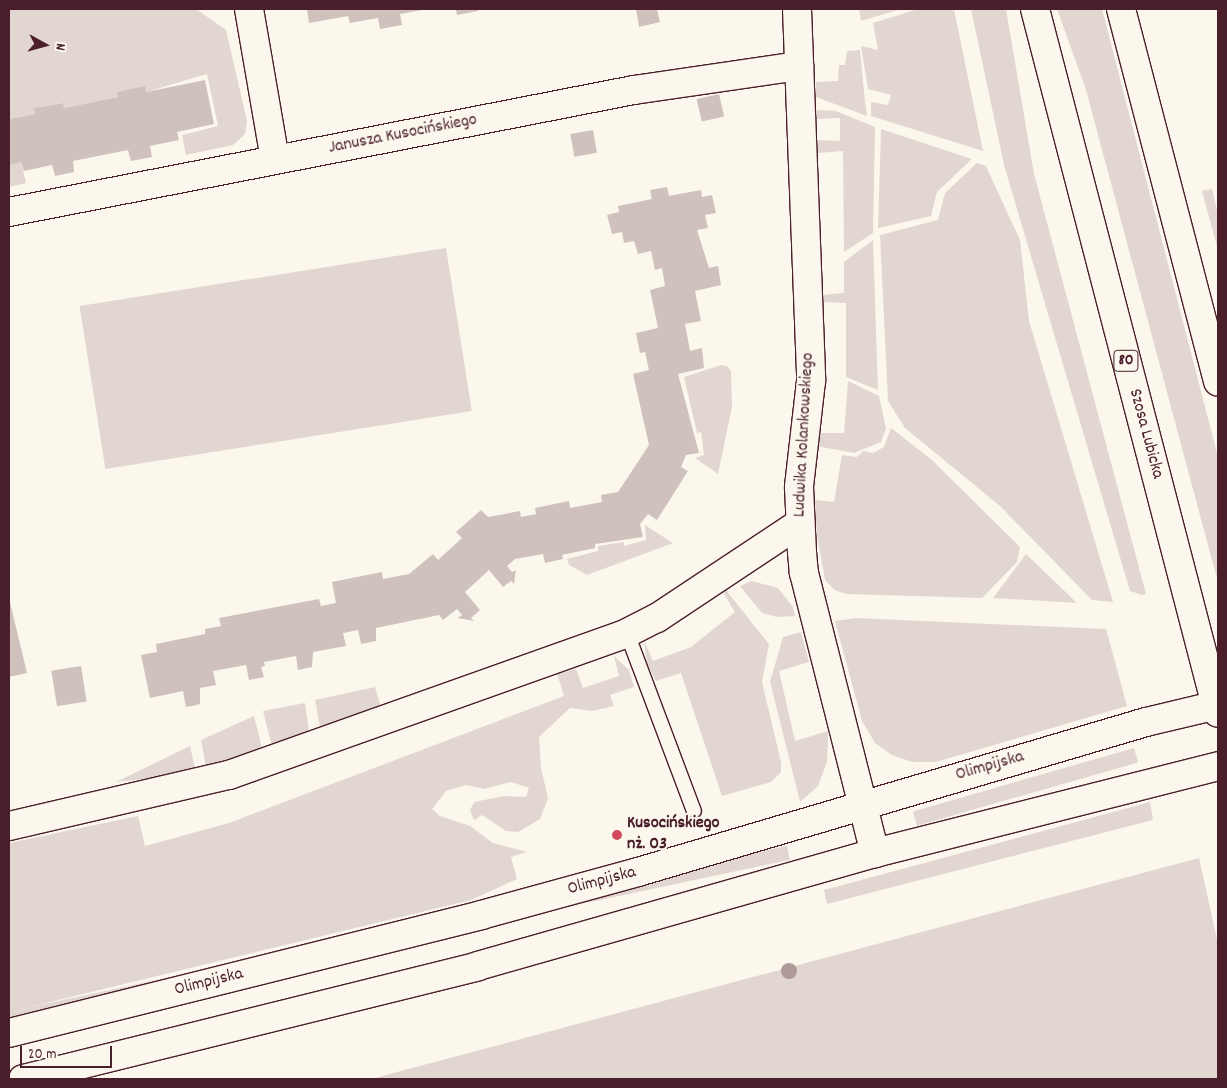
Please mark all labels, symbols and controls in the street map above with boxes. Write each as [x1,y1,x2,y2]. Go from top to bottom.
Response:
north arrow [20,20,70,70]
text: N [50,42,70,51]
street label: Janusza Kusocińskiego [327,110,479,160]
road number: 80 [1112,348,1140,374]
street label: Ludwika Kolankowskiego [790,352,820,518]
street label: Szosa Lubicka [1123,387,1167,481]
street label: Olimpijska [953,747,1027,787]
place label: Kusocińskiego nż. 03 [627,814,720,856]
marker: Kusocińskiego nż. 03 [611,829,623,841]
street label: Olimpijska [565,863,639,901]
street label: Olimpijska [172,964,246,1002]
scale bar [22,1036,115,1068]
text: 20 m [28,1044,56,1066]

